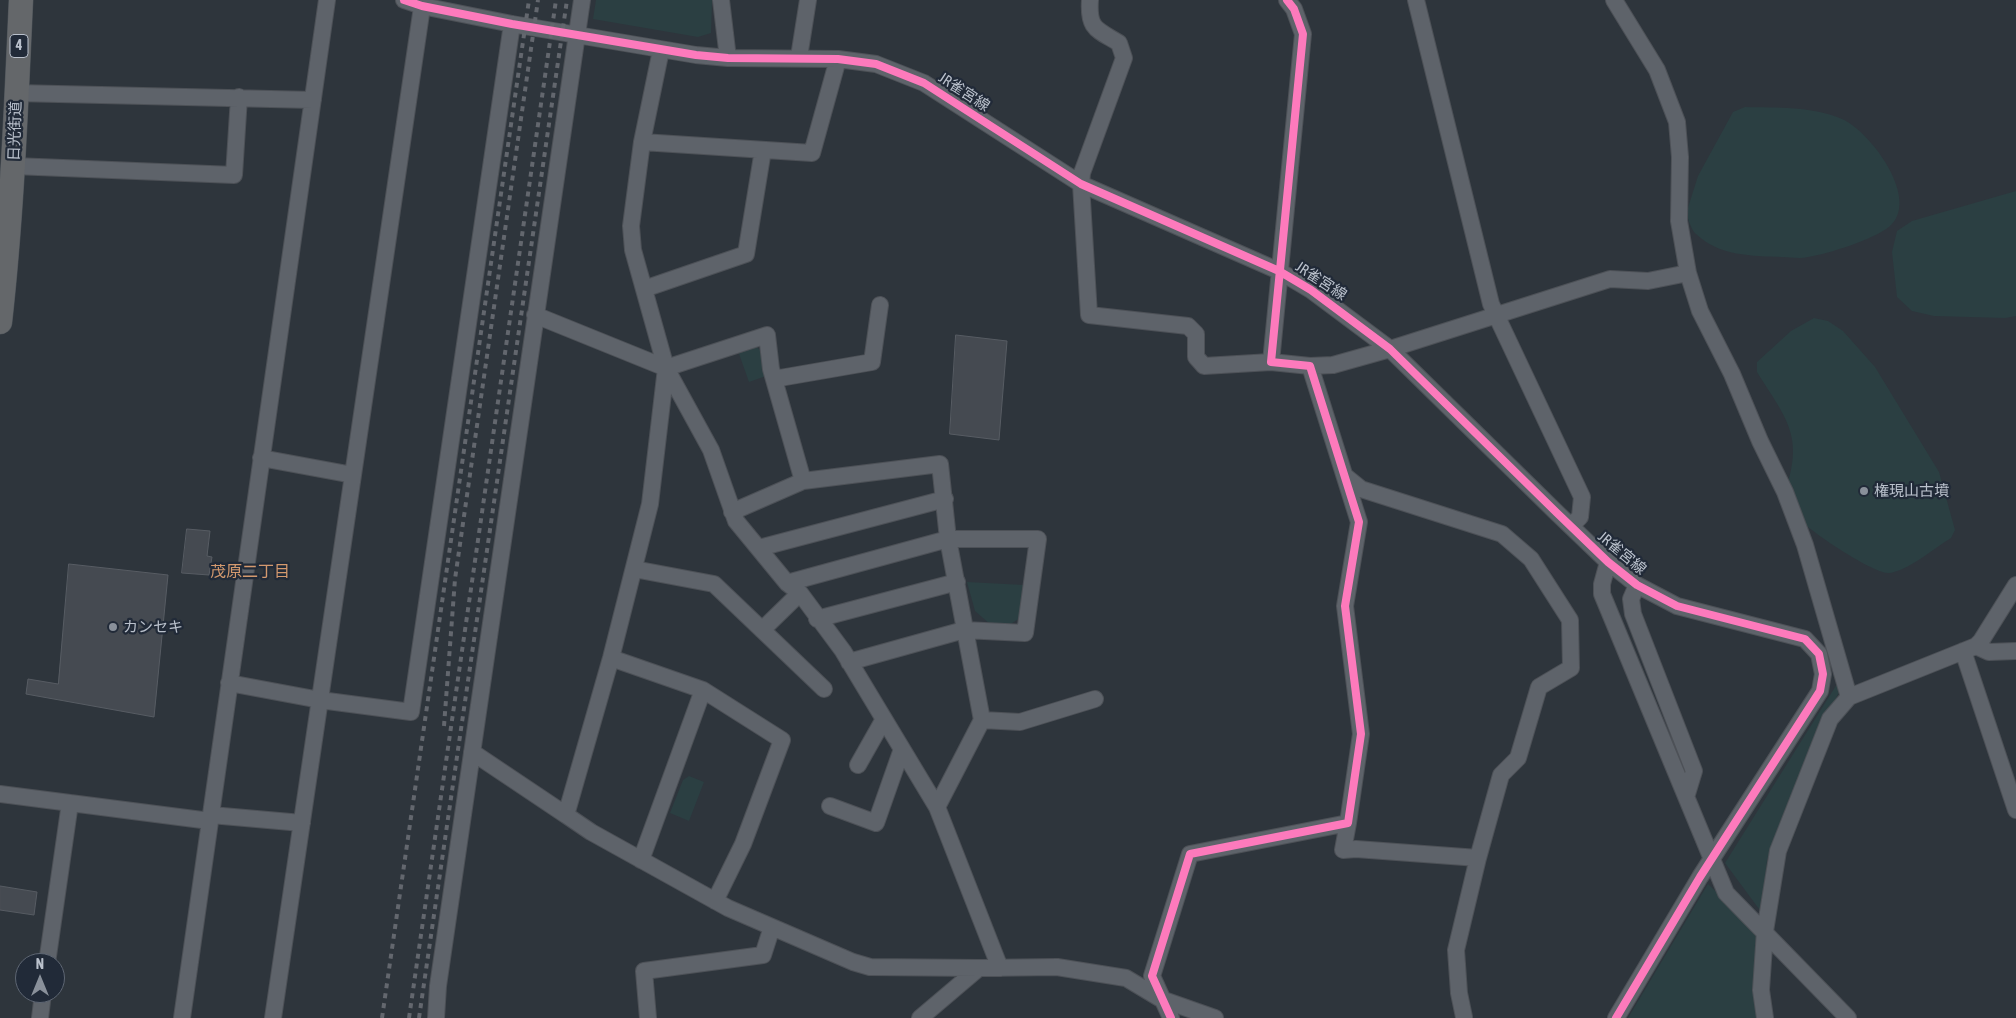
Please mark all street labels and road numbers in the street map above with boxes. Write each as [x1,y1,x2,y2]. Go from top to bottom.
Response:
road number: 4 [10,34,28,58]
street label: JR雀宮線 [935,69,993,115]
street label: 日光街道 [5,101,25,161]
street label: JR雀宮線 [1292,258,1350,304]
street label: JR雀宮線 [1594,528,1650,578]

